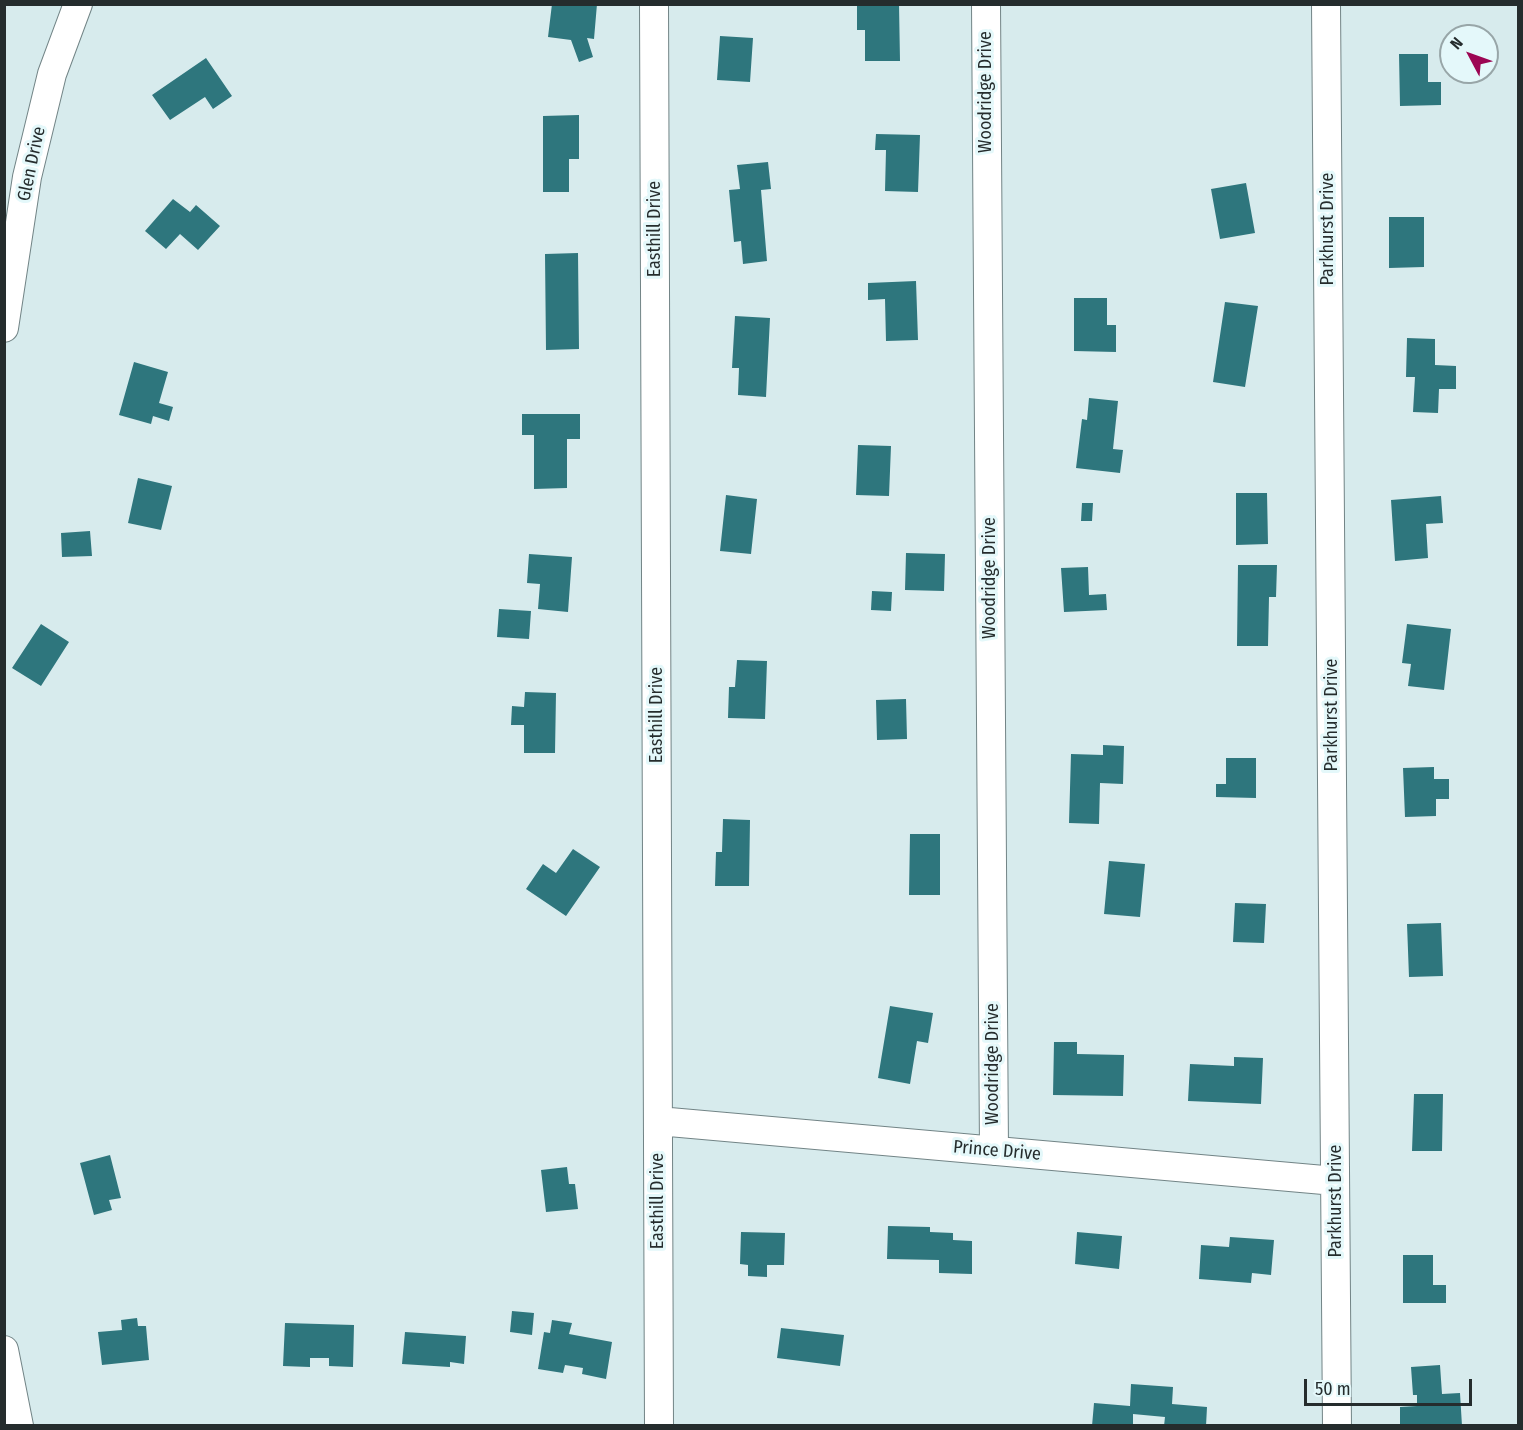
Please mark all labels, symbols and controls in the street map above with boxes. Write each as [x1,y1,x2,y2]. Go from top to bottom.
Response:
north arrow [1439,24,1499,84]
street label: Woodridge Drive [975,31,997,153]
text: N [1446,33,1467,53]
street label: Glen Drive [14,125,50,203]
street label: Parkhurst Drive [1317,173,1339,285]
street label: Easthill Drive [644,181,666,277]
street label: Woodridge Drive [979,517,1001,639]
street label: Parkhurst Drive [1321,659,1343,771]
street label: Easthill Drive [646,667,668,763]
street label: Woodridge Drive [982,1003,1004,1125]
street label: Prince Drive [952,1136,1042,1166]
street label: Parkhurst Drive [1325,1145,1347,1257]
street label: Easthill Drive [647,1153,669,1249]
scale bar [1307,1367,1475,1405]
text: 50 m [1315,1378,1351,1400]

